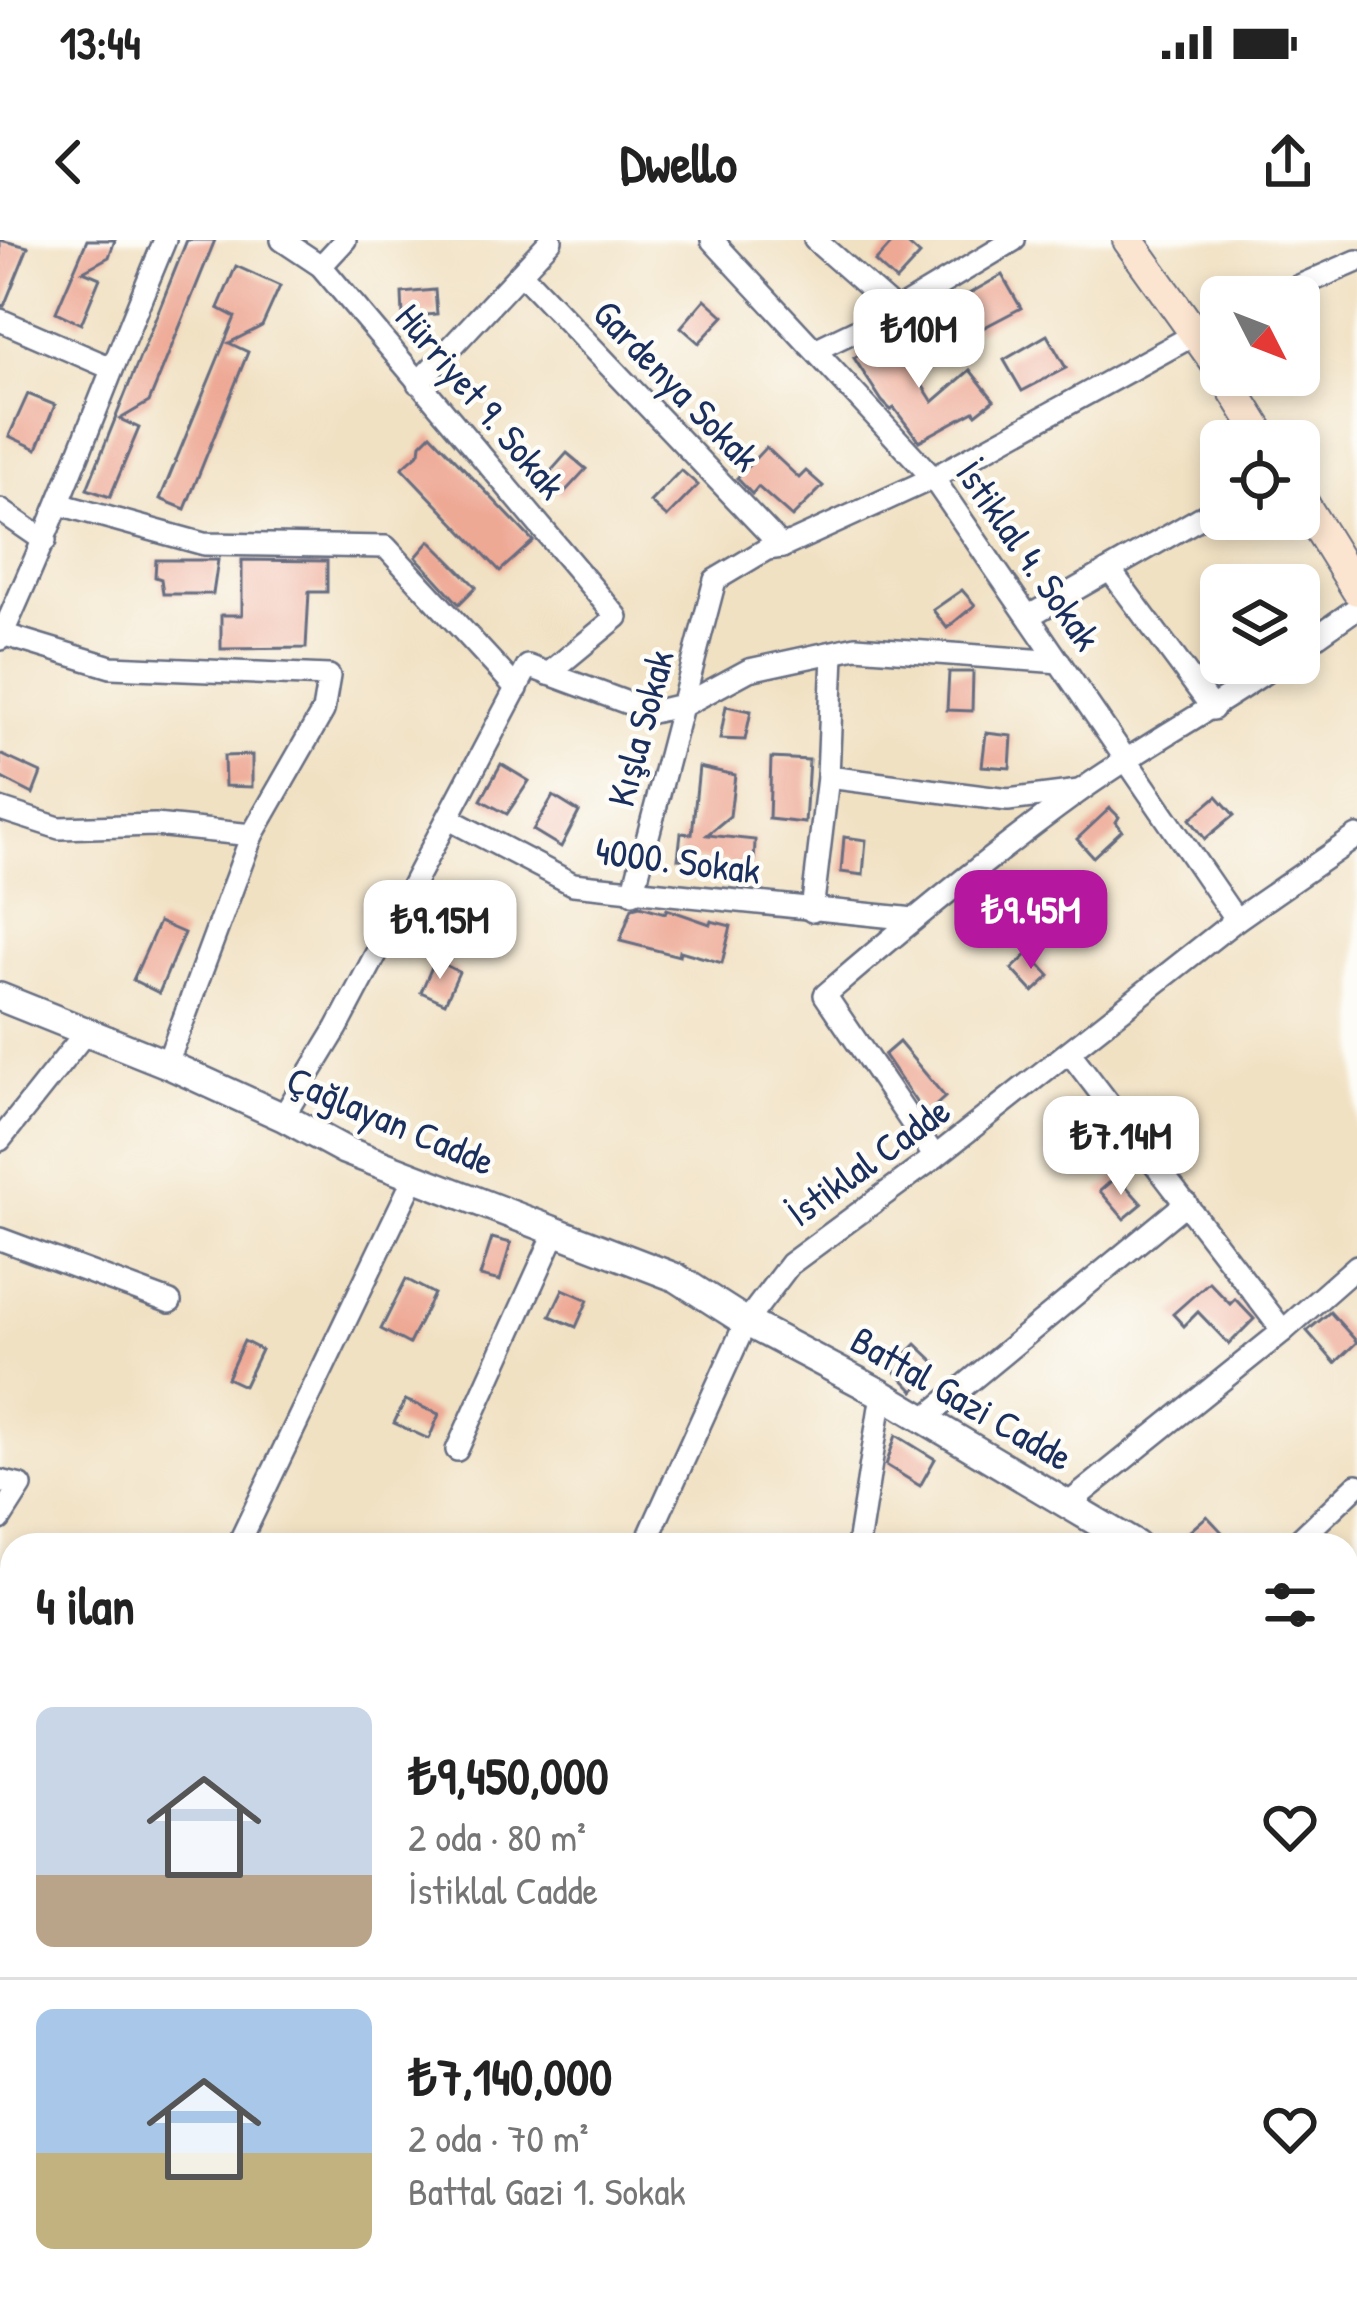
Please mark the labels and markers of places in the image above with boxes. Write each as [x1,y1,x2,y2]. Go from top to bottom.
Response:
pin: ₺10M [848,289,990,391]
pin: ₺9.45M [933,870,1129,972]
pin: ₺9.15M [342,880,538,982]
pin: ₺7.14M [1023,1096,1219,1198]

